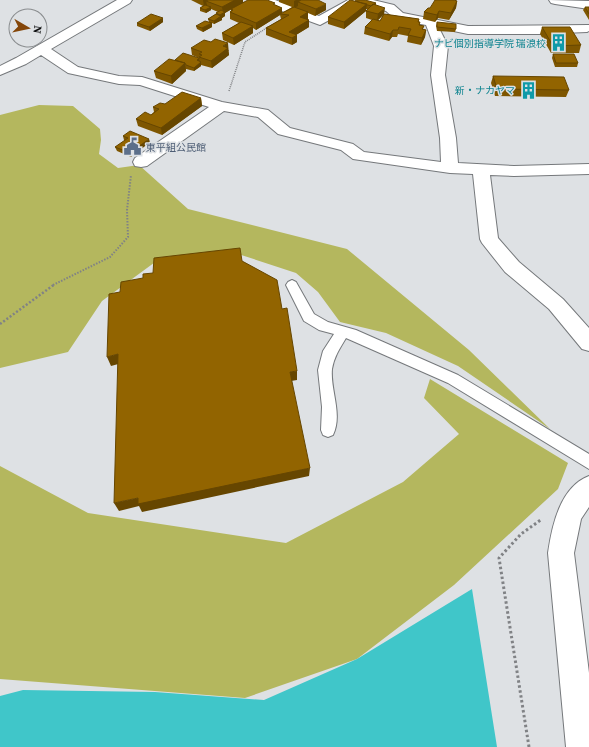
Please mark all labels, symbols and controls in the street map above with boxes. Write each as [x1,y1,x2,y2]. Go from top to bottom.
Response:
north arrow [8,8,48,48]
text: N [29,24,45,35]
building icon: ナビ個別指導学院 瑞浪校 [549,33,569,53]
place label: ナビ個別指導学院 瑞浪校 [434,37,546,50]
building icon: 新・ナカヤマ [518,80,538,100]
place label: 新・ナカヤマ [455,84,515,97]
public building icon: 東平組公民館 [123,137,143,157]
place label: 東平組公民館 [146,141,206,154]

